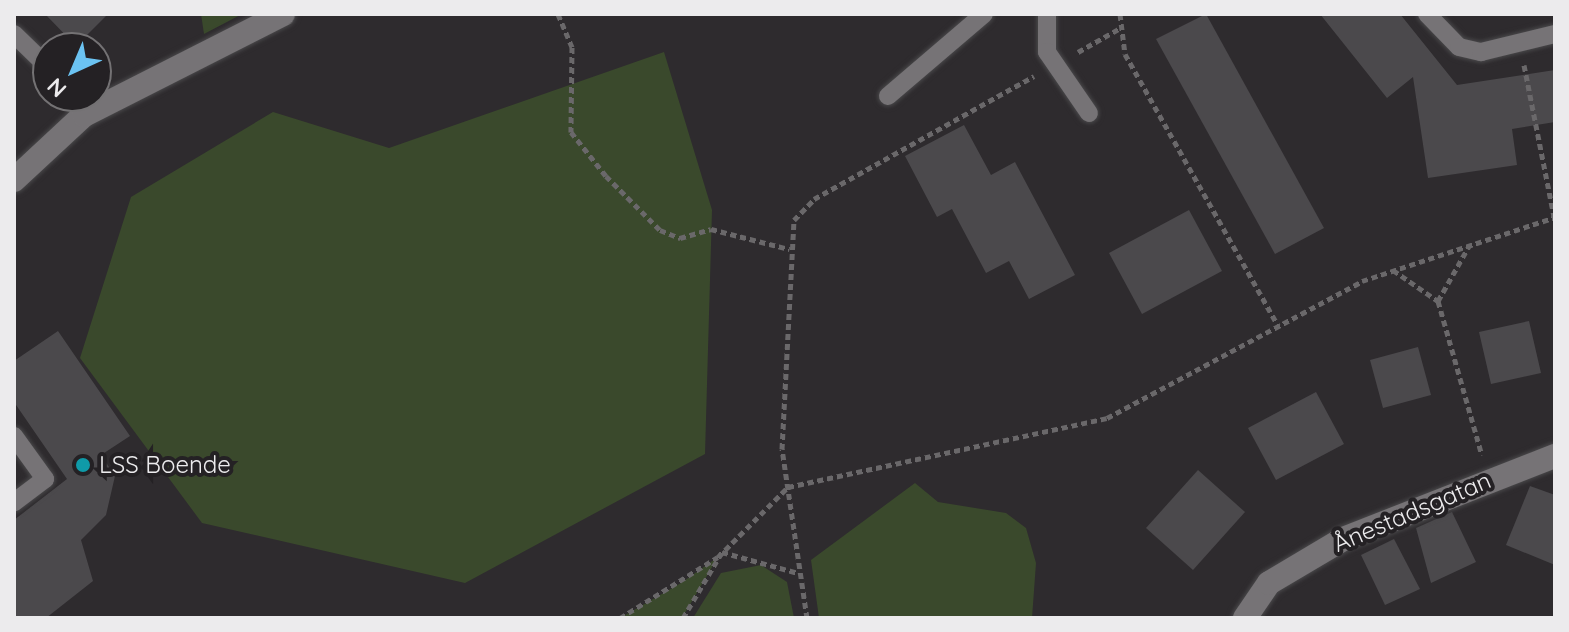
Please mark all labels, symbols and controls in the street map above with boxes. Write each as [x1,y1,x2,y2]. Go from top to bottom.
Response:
north arrow [32,32,112,112]
text: N [41,72,72,104]
place label: LSS Boende [99,451,231,479]
marker: LSS Boende [74,456,92,474]
street label: Ånestadsgatan [1329,466,1495,558]

